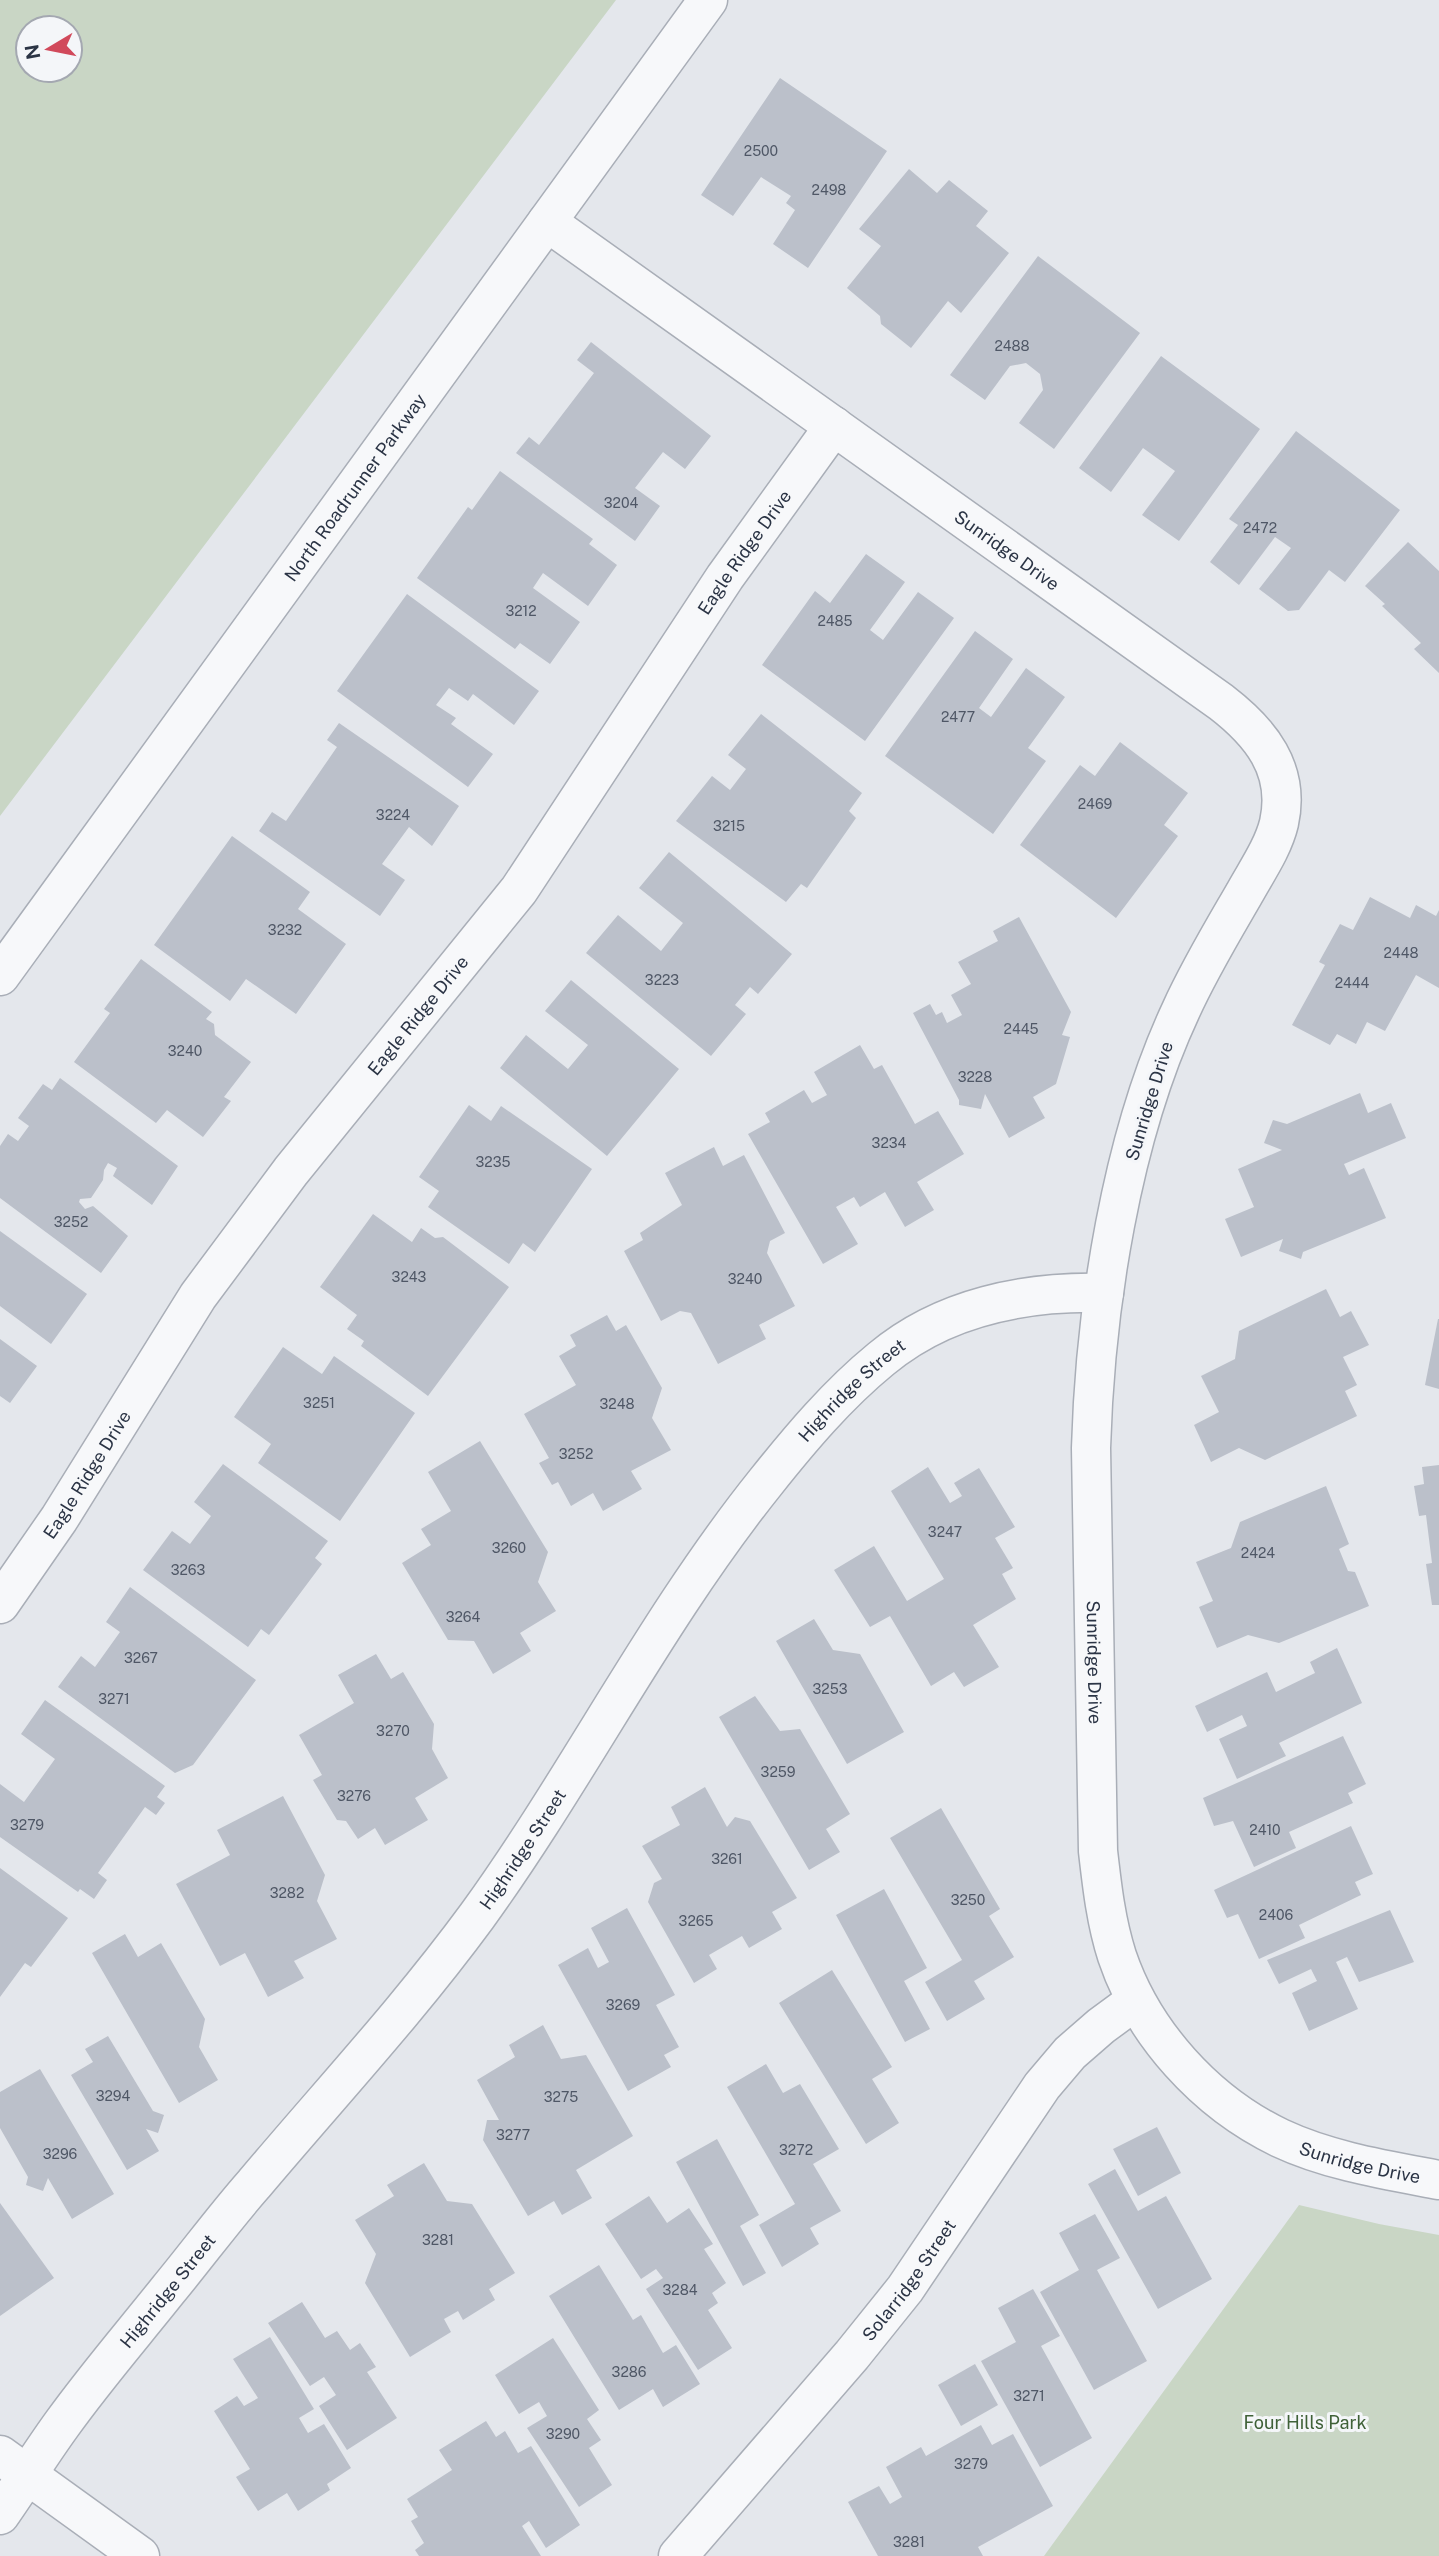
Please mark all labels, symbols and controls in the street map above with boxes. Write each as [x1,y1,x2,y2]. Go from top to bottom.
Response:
north arrow [14,14,84,84]
text: N [20,43,44,61]
house number: 2500 [744,143,778,159]
house number: 2498 [812,182,846,198]
house number: 2488 [994,338,1030,354]
street label: North Roadrunner Parkway [280,389,430,585]
street label: Eagle Ridge Drive [693,486,795,618]
house number: 3204 [604,495,638,511]
street label: Sunridge Drive [951,505,1064,594]
house number: 2472 [1243,520,1277,536]
house number: 3212 [505,603,537,619]
house number: 2485 [817,613,853,629]
house number: 2477 [941,709,975,725]
house number: 2469 [1078,796,1113,812]
house number: 3224 [376,807,410,823]
house number: 3215 [713,818,745,834]
house number: 3232 [268,922,302,938]
house number: 2448 [1383,945,1419,961]
street label: Eagle Ridge Drive [363,951,472,1079]
house number: 3223 [645,972,679,988]
house number: 2444 [1335,975,1370,991]
house number: 2445 [1004,1021,1038,1037]
street label: Sunridge Drive [1121,1039,1177,1163]
house number: 3240 [168,1043,202,1059]
house number: 3228 [958,1069,992,1085]
house number: 3234 [872,1135,907,1151]
house number: 3235 [476,1154,511,1170]
house number: 3252 [54,1214,88,1230]
house number: 3243 [392,1269,427,1285]
house number: 3240 [728,1271,762,1287]
street label: Highridge Street [793,1334,909,1445]
house number: 3251 [303,1395,335,1411]
house number: 3248 [599,1396,635,1412]
street label: Eagle Ridge Drive [38,1406,135,1542]
house number: 3252 [559,1446,593,1462]
house number: 3247 [928,1524,962,1540]
house number: 3260 [492,1540,526,1556]
house number: 2424 [1241,1545,1275,1561]
house number: 3263 [171,1562,205,1578]
street label: Sunridge Drive [1083,1600,1106,1724]
house number: 3264 [446,1609,481,1625]
house number: 3267 [124,1650,158,1666]
house number: 3253 [813,1681,848,1697]
house number: 3271 [98,1691,130,1707]
house number: 3270 [376,1723,410,1739]
house number: 3259 [761,1764,796,1780]
street label: Highridge Street [475,1785,570,1913]
house number: 3276 [337,1788,371,1804]
house number: 3279 [10,1817,44,1833]
house number: 2410 [1249,1822,1281,1838]
house number: 3261 [711,1851,743,1867]
house number: 3282 [270,1885,304,1901]
house number: 3250 [951,1892,985,1908]
house number: 2406 [1259,1907,1293,1923]
house number: 3265 [679,1913,713,1929]
house number: 3269 [606,1997,641,2013]
house number: 3294 [96,2088,131,2104]
house number: 3275 [544,2089,578,2105]
house number: 3277 [496,2127,530,2143]
street label: Sunridge Drive [1297,2137,1422,2187]
house number: 3272 [779,2142,813,2158]
house number: 3296 [43,2146,78,2162]
street label: Solarridge Street [857,2215,960,2345]
street label: Highridge Street [115,2230,219,2352]
house number: 3281 [422,2232,454,2248]
house number: 3284 [662,2282,698,2298]
house number: 3286 [612,2364,647,2380]
house number: 3271 [1013,2388,1045,2404]
park label: Four Hills Park [1243,2412,1367,2433]
house number: 3290 [546,2426,580,2442]
house number: 3279 [954,2456,988,2472]
house number: 3281 [893,2534,925,2550]

